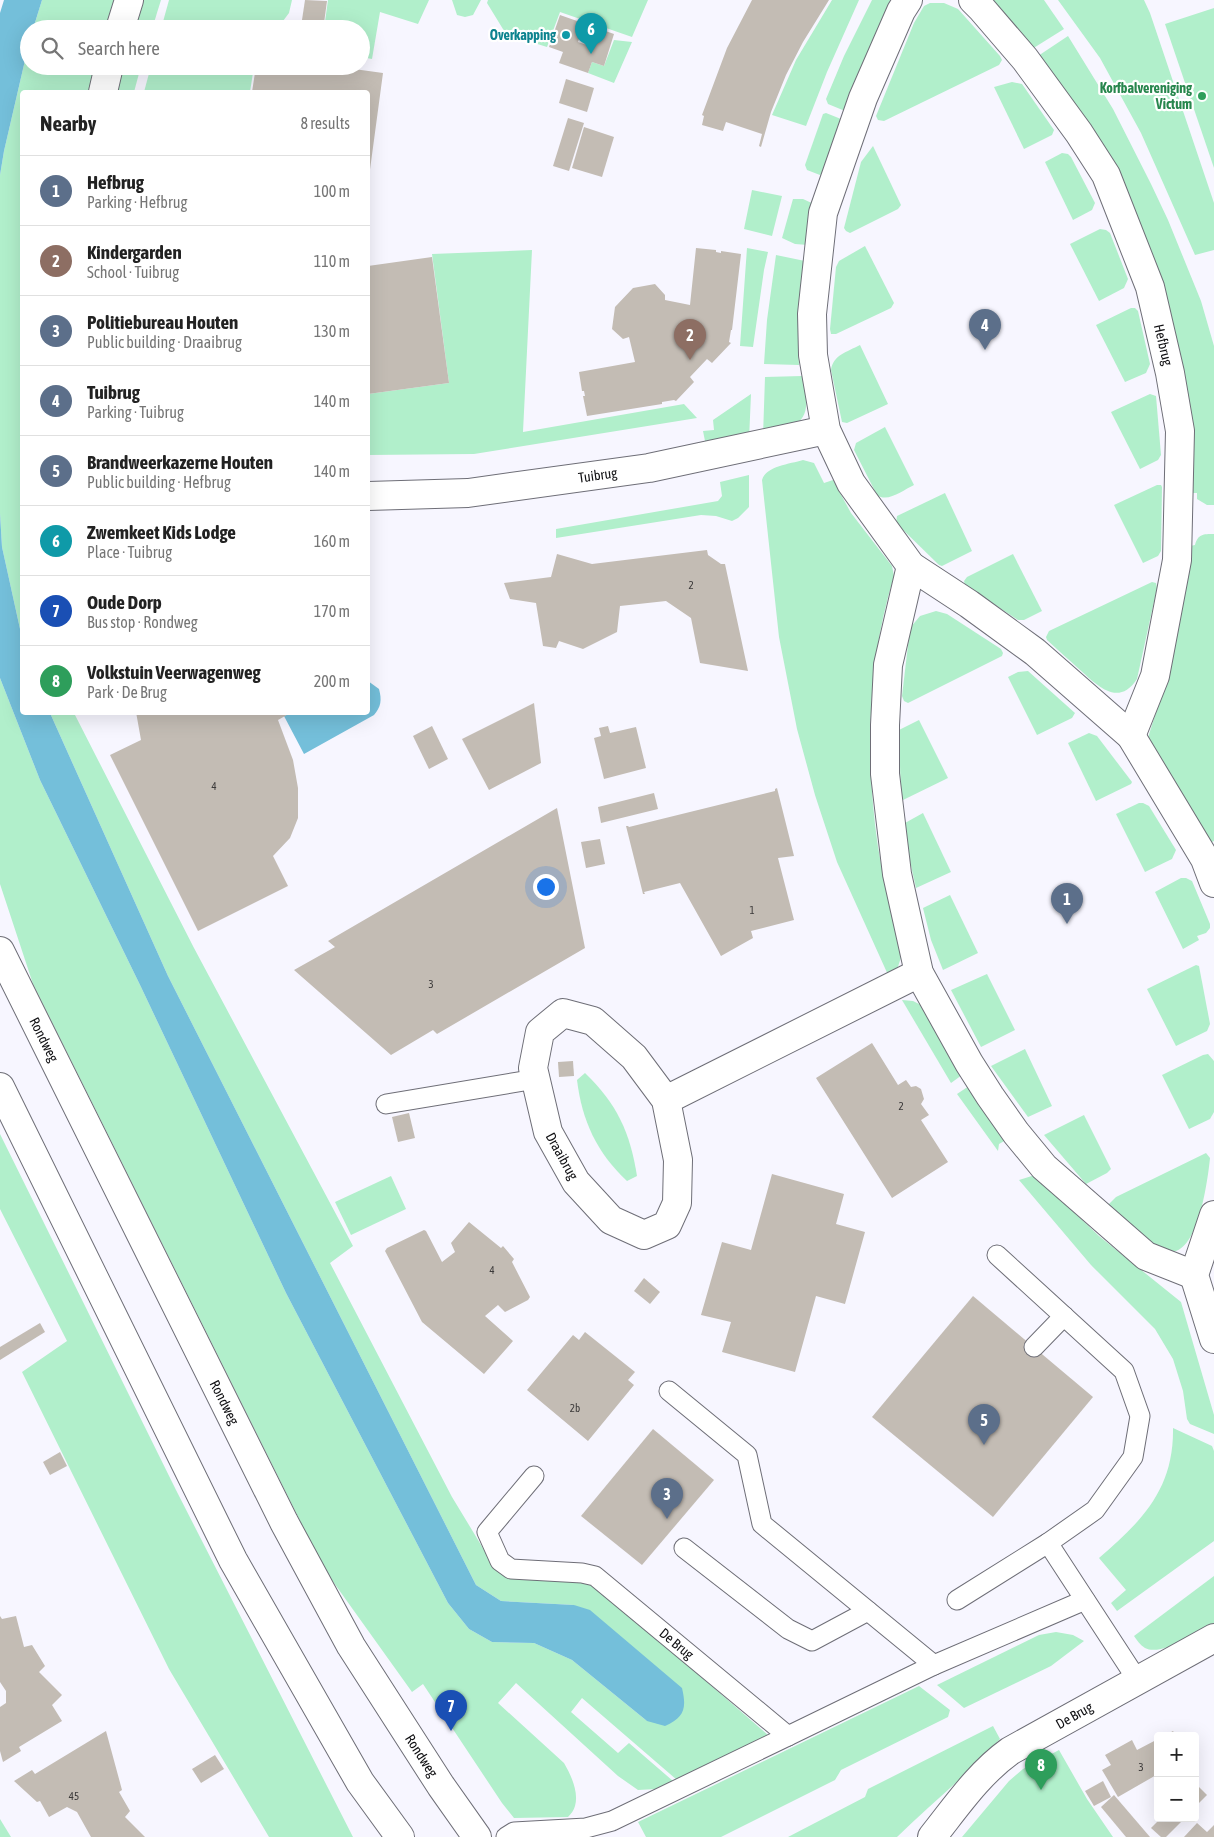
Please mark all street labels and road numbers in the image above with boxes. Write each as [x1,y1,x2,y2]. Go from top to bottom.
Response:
street label: Hefbrug [1151,323,1176,367]
street label: Tuibrug [577,464,618,486]
street label: Rondweg [26,1015,62,1065]
street label: Draaibrug [543,1130,581,1182]
street label: Rondweg [207,1377,242,1427]
street label: De Brug [656,1625,697,1663]
street label: De Brug [1053,1699,1096,1732]
street label: Rondweg [402,1731,441,1780]

